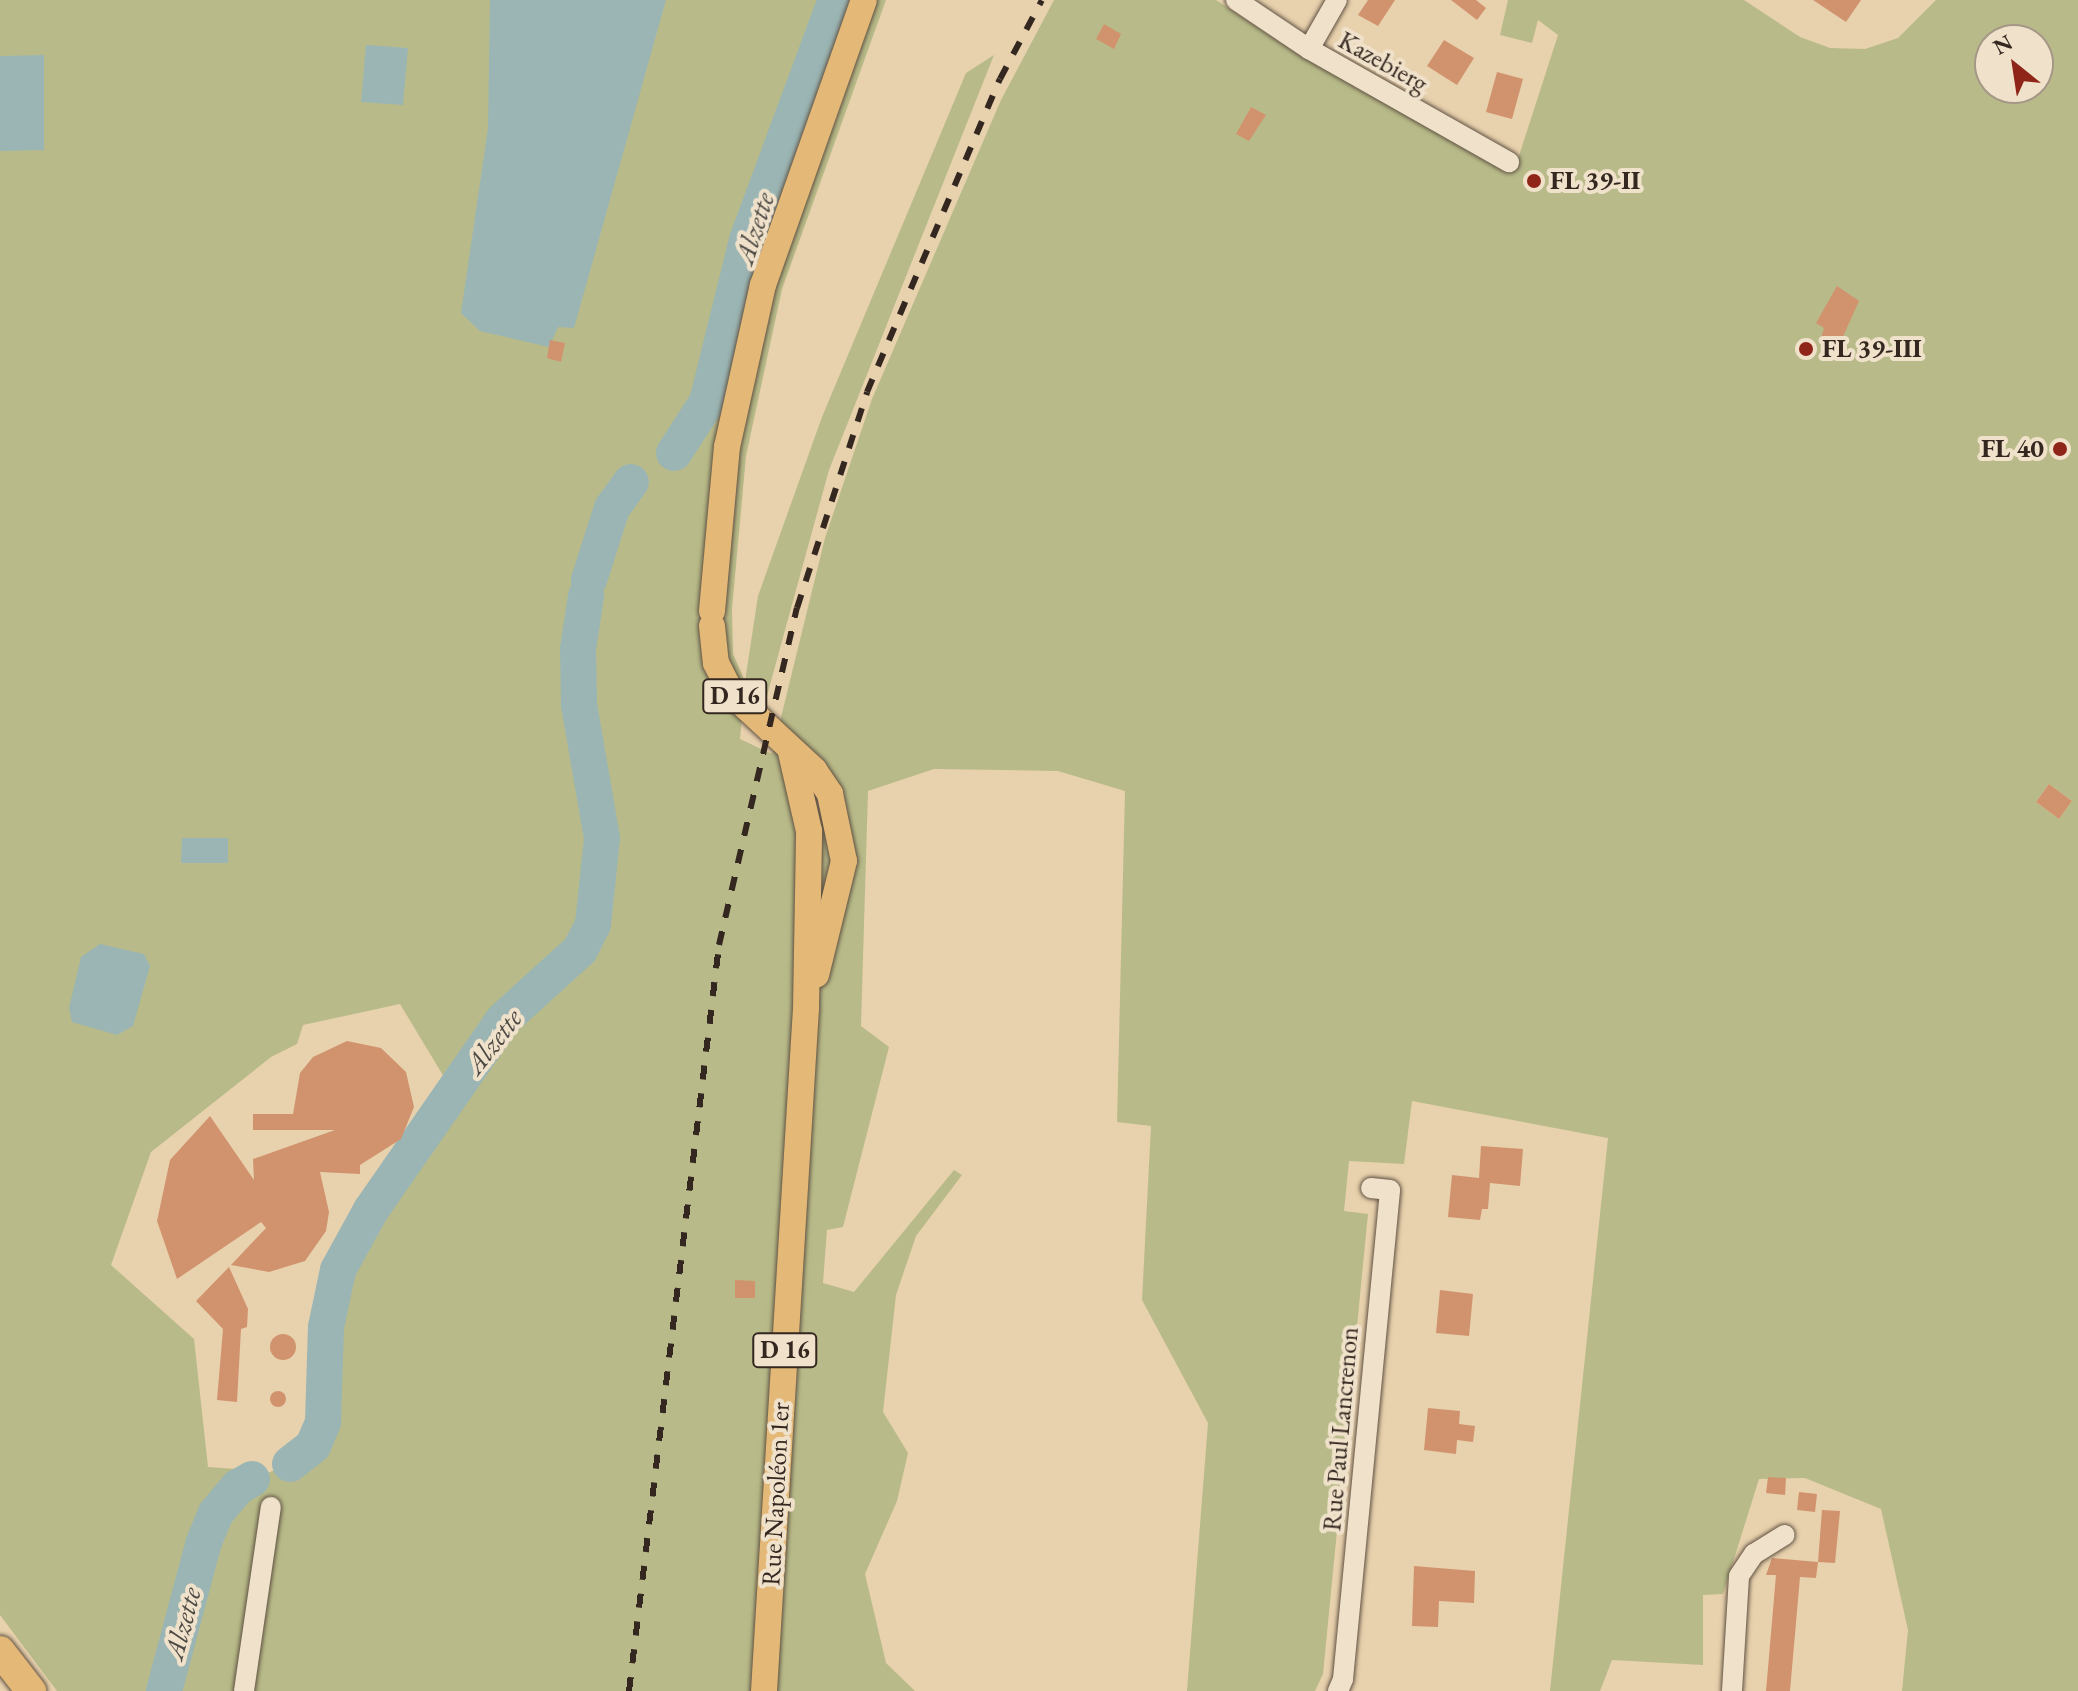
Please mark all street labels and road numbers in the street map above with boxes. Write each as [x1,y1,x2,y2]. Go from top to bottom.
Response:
street label: Kazebierg [1333,25,1433,99]
road number: D 16 [701,676,769,716]
street label: Rue Paul Lancrenon [1317,1326,1365,1532]
road number: D 16 [751,1330,819,1370]
street label: Rue Napoléon 1er [756,1401,796,1587]

